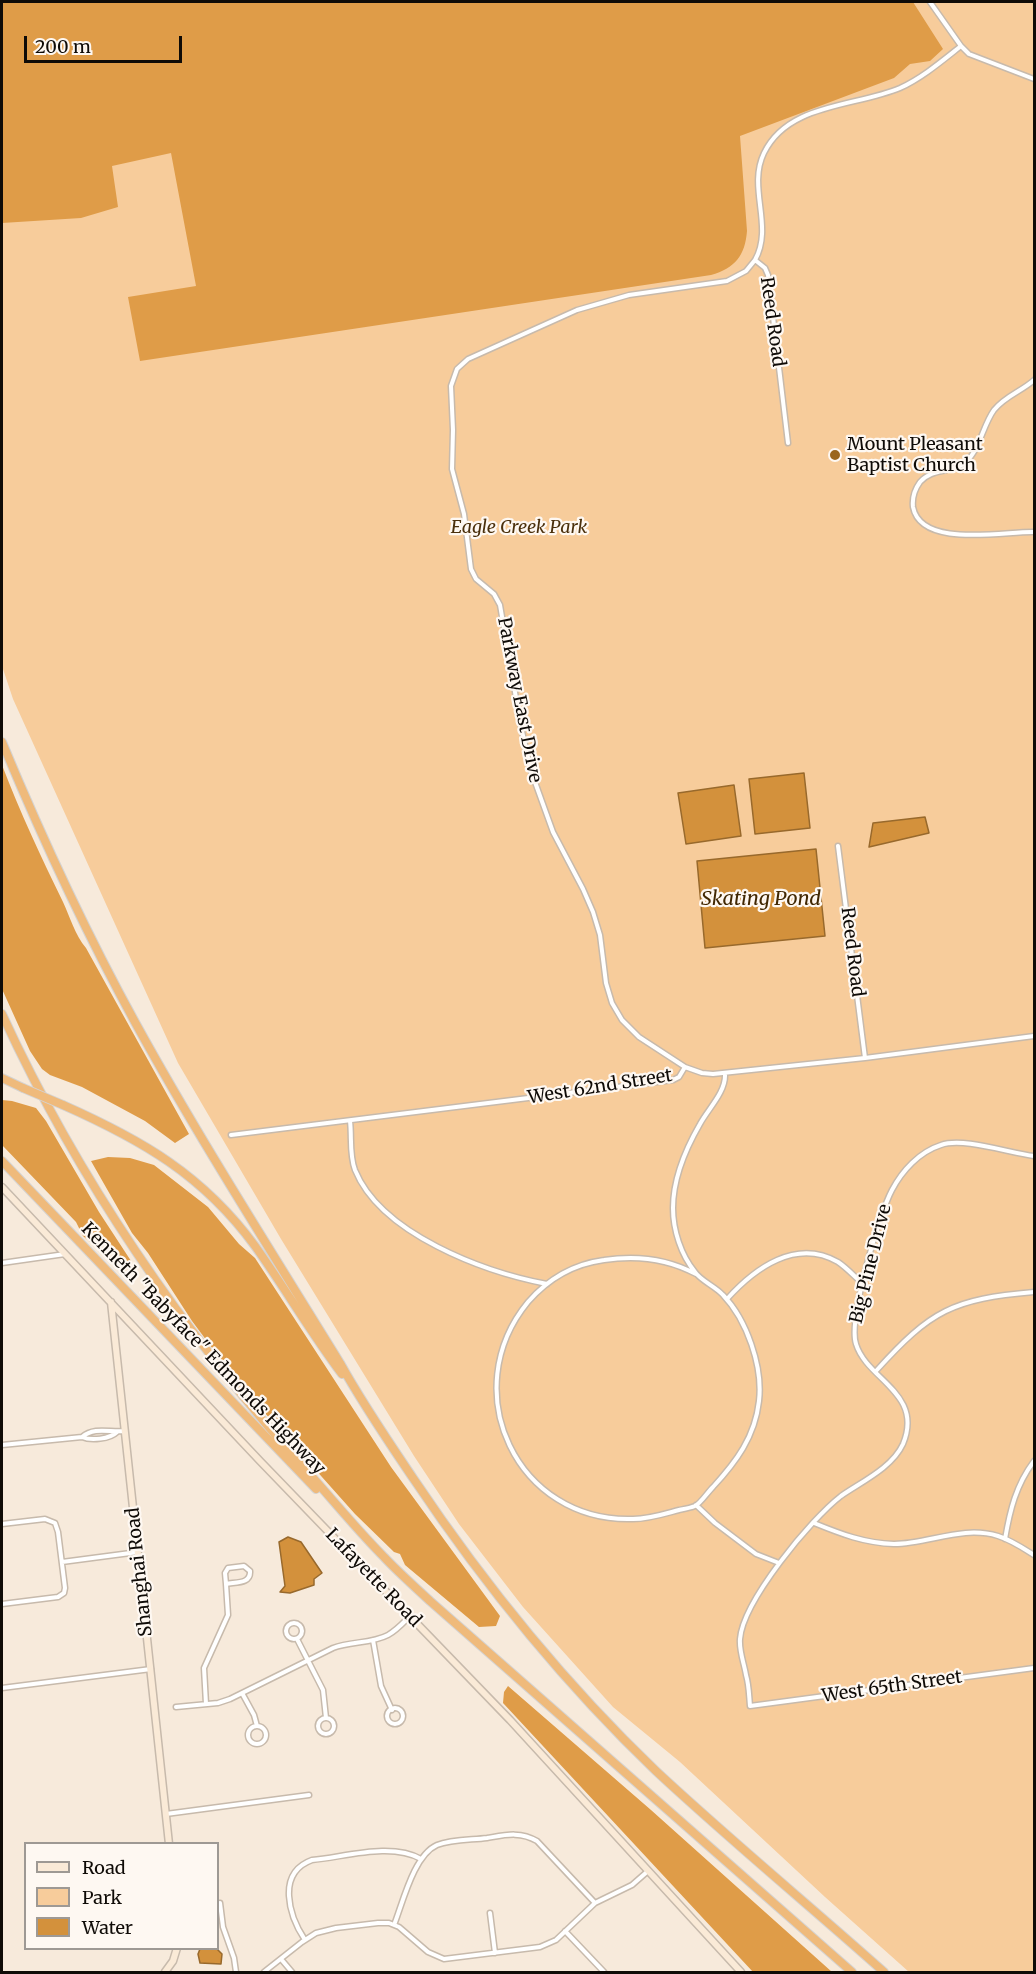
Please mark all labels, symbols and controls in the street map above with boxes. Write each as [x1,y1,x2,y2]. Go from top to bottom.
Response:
scale bar [27,24,184,62]
text: 200 m [35,35,91,58]
street label: Reed Road [755,276,789,368]
place label: Mount Pleasant Baptist Church [847,434,983,476]
marker: Mount Pleasant Baptist Church [828,448,842,462]
park label: Eagle Creek Park [451,517,587,539]
street label: Parkway East Drive [492,616,546,784]
water label: Skating Pond [701,887,821,911]
street label: Reed Road [836,906,868,998]
street label: West 62nd Street [526,1065,674,1109]
street label: Big Pine Drive [846,1202,896,1326]
street label: Kenneth "Babyface" Edmonds Highway [76,1219,330,1479]
street label: Shanghai Road [122,1506,158,1638]
street label: Lafayette Road [321,1524,425,1632]
street label: West 65th Street [820,1666,964,1708]
legend [24,1842,219,1950]
text: Road [82,1856,126,1879]
text: Park [82,1886,122,1909]
text: Water [82,1916,133,1939]

